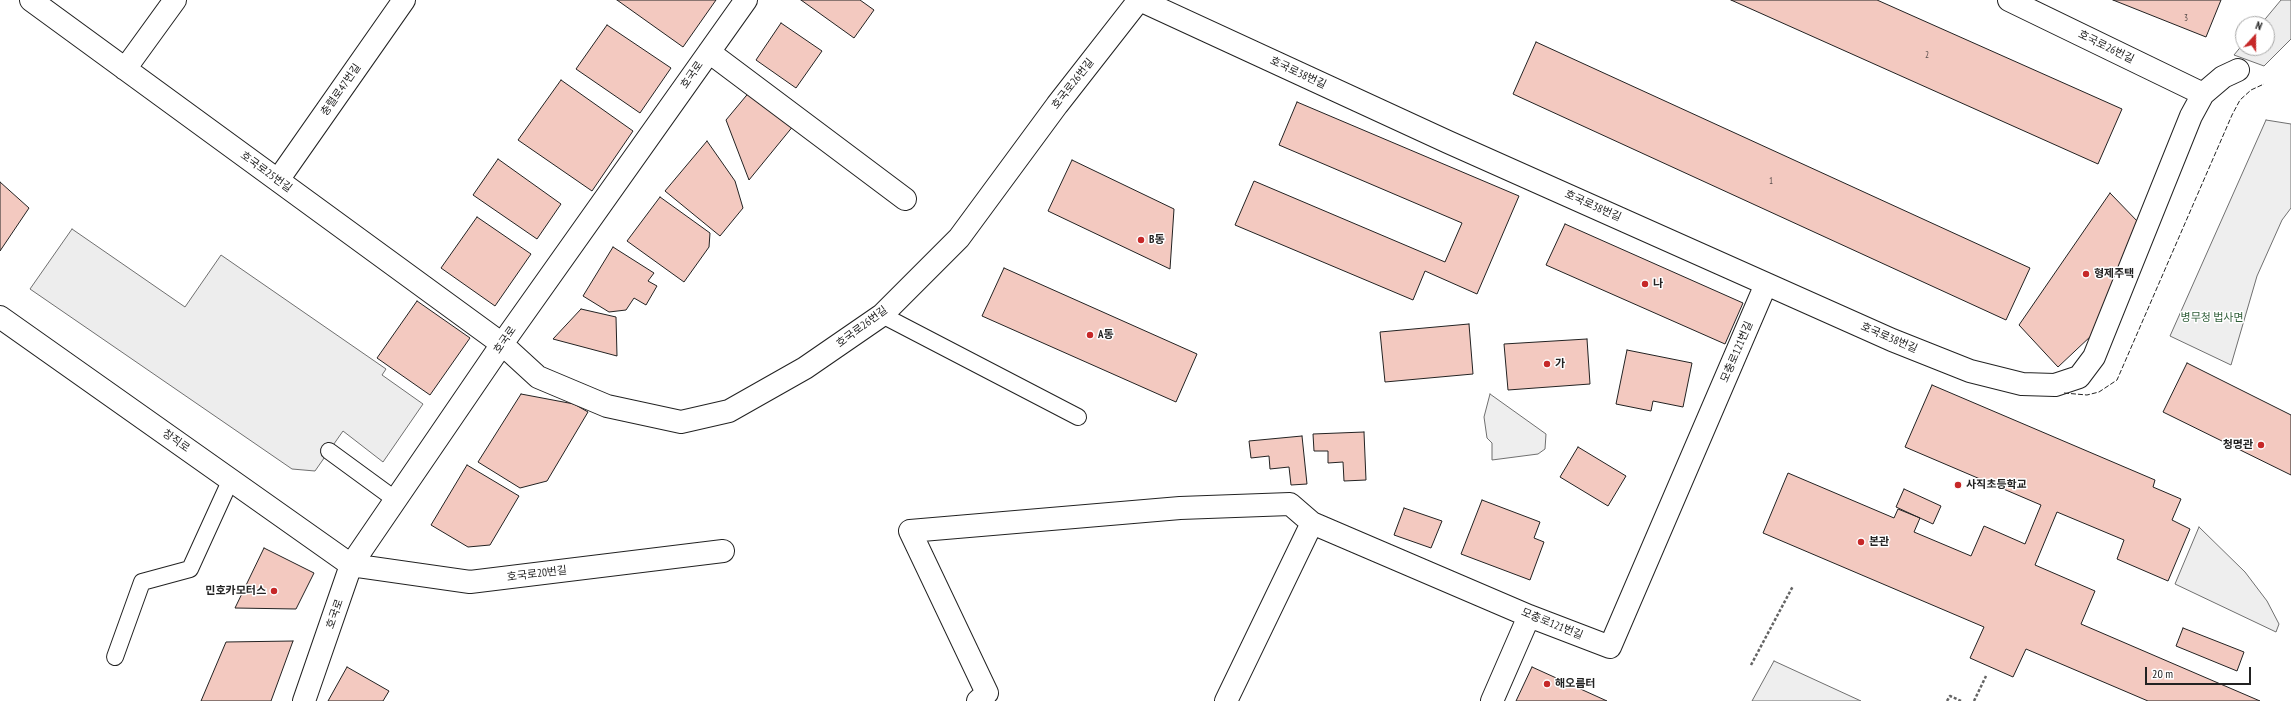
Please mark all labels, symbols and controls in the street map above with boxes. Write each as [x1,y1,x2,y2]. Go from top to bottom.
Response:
house number: 3 [2184,13,2188,23]
north arrow [2235,16,2275,56]
text: N [2254,18,2264,33]
street label: 호국로26번길 [2076,28,2136,66]
house number: 2 [1925,50,1929,60]
street label: 호국로38번길 [1268,54,1328,92]
street label: 호국로26번길 [1049,56,1097,112]
street label: 호국로 [678,59,706,91]
street label: 충렬로47번길 [318,61,364,119]
street label: 호국로25번길 [238,149,294,195]
house number: 1 [1769,176,1773,186]
street label: 호국로38번길 [1563,188,1623,224]
place label: B동 [1149,233,1165,247]
marker: B동 [1136,235,1146,245]
place label: 형제주택 [2094,267,2134,281]
marker: 형제주택 [2081,269,2091,279]
place label: 나 [1653,277,1663,291]
marker: 나 [1640,279,1650,289]
street label: 호국로26번길 [834,304,890,350]
park label: 병무청 법사면 [2180,311,2244,325]
street label: 모충로121번길 [1718,319,1756,385]
street label: 호국로38번길 [1859,320,1919,356]
street label: 호국로 [491,324,519,356]
place label: A동 [1098,328,1114,342]
marker: A동 [1085,330,1095,340]
place label: 가 [1555,357,1565,371]
marker: 가 [1542,359,1552,369]
street label: 창직로 [160,427,192,455]
place label: 청명관 [2223,438,2253,452]
marker: 청명관 [2256,440,2266,450]
place label: 사직초등학교 [1966,478,2027,492]
marker: 사직초등학교 [1953,480,1963,490]
place label: 본관 [1869,535,1889,549]
marker: 본관 [1856,537,1866,547]
street label: 호국로20번길 [506,564,568,584]
place label: 민호카모터스 [205,584,266,598]
marker: 민호카모터스 [269,586,279,596]
street label: 호국로 [324,597,346,631]
street label: 모충로121번길 [1519,606,1585,642]
scale bar [2147,659,2253,685]
text: 20 m [2152,666,2173,681]
place label: 해오름터 [1555,677,1595,691]
marker: 해오름터 [1542,679,1552,689]

